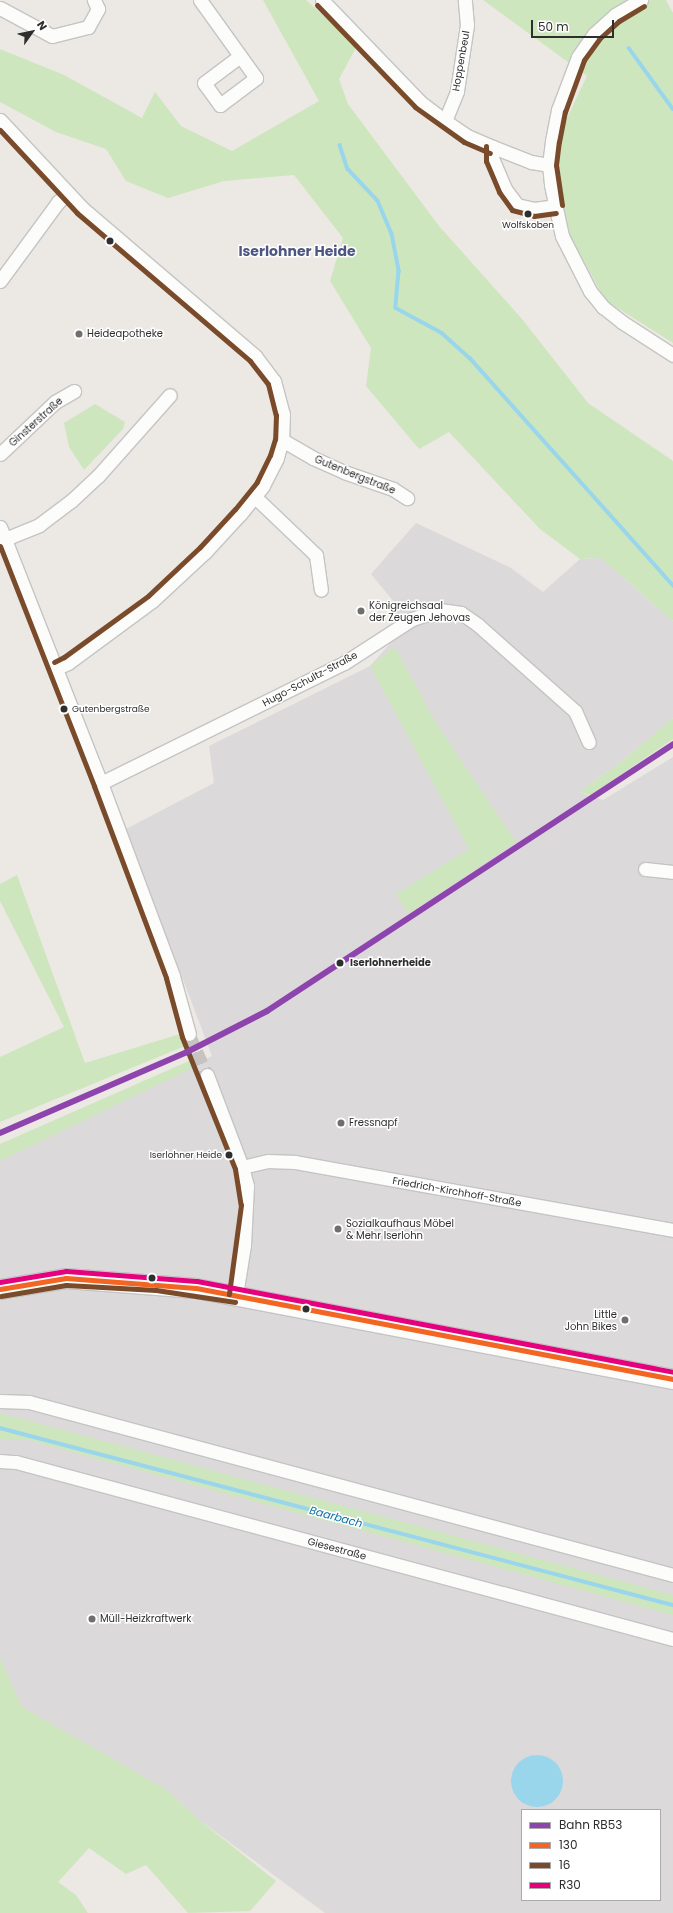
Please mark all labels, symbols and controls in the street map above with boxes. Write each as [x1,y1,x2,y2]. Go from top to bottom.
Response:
north arrow [12,12,52,52]
scale bar [533,12,616,38]
text: N [33,18,51,33]
text: 50 m [538,18,569,35]
street label: Hoppenbeul [450,30,472,92]
marker: Wolfskoben [523,209,533,219]
place label: Wolfskoben [502,220,554,230]
unlabelled marker [105,236,115,246]
district label: Iserlohner Heide [238,243,356,259]
place label: Heideapotheke [87,328,163,340]
marker: Heideapotheke [74,329,84,339]
street label: Ginsterstraße [7,395,65,449]
street label: Gutenbergstraße [313,453,397,497]
place label: Königreichsaal der Zeugen Jehovas [369,599,470,622]
marker: Königreichsaal der Zeugen Jehovas [356,606,366,616]
street label: Hugo-Schultz-Straße [260,649,360,709]
marker: Gutenbergstraße [59,704,69,714]
place label: Gutenbergstraße [72,704,150,714]
marker: Iserlohnerheide [333,956,347,970]
place label: Iserlohnerheide [350,957,431,969]
place label: Fressnapf [349,1117,398,1129]
marker: Fressnapf [336,1118,346,1128]
place label: Iserlohner Heide [150,1150,222,1160]
marker: Iserlohner Heide [224,1150,234,1160]
street label: Friedrich-Kirchhoff-Straße [391,1175,523,1209]
place label: Sozialkaufhaus Möbel & Mehr Iserlohn [346,1217,454,1240]
marker: Sozialkaufhaus Möbel & Mehr Iserlohn [333,1224,343,1234]
unlabelled marker [147,1273,157,1283]
unlabelled marker [301,1304,311,1314]
place label: Little John Bikes [565,1308,617,1332]
marker: Little John Bikes [620,1315,630,1325]
water label: Baarbach [308,1504,364,1530]
street label: Giesestraße [306,1535,368,1563]
place label: Müll-Heizkraftwerk [100,1613,191,1625]
marker: Müll-Heizkraftwerk [87,1614,97,1624]
legend [521,1809,661,1901]
text: Bahn RB53 [559,1816,622,1833]
text: 130 [559,1836,577,1853]
text: 16 [559,1856,570,1873]
text: R30 [559,1876,581,1893]

